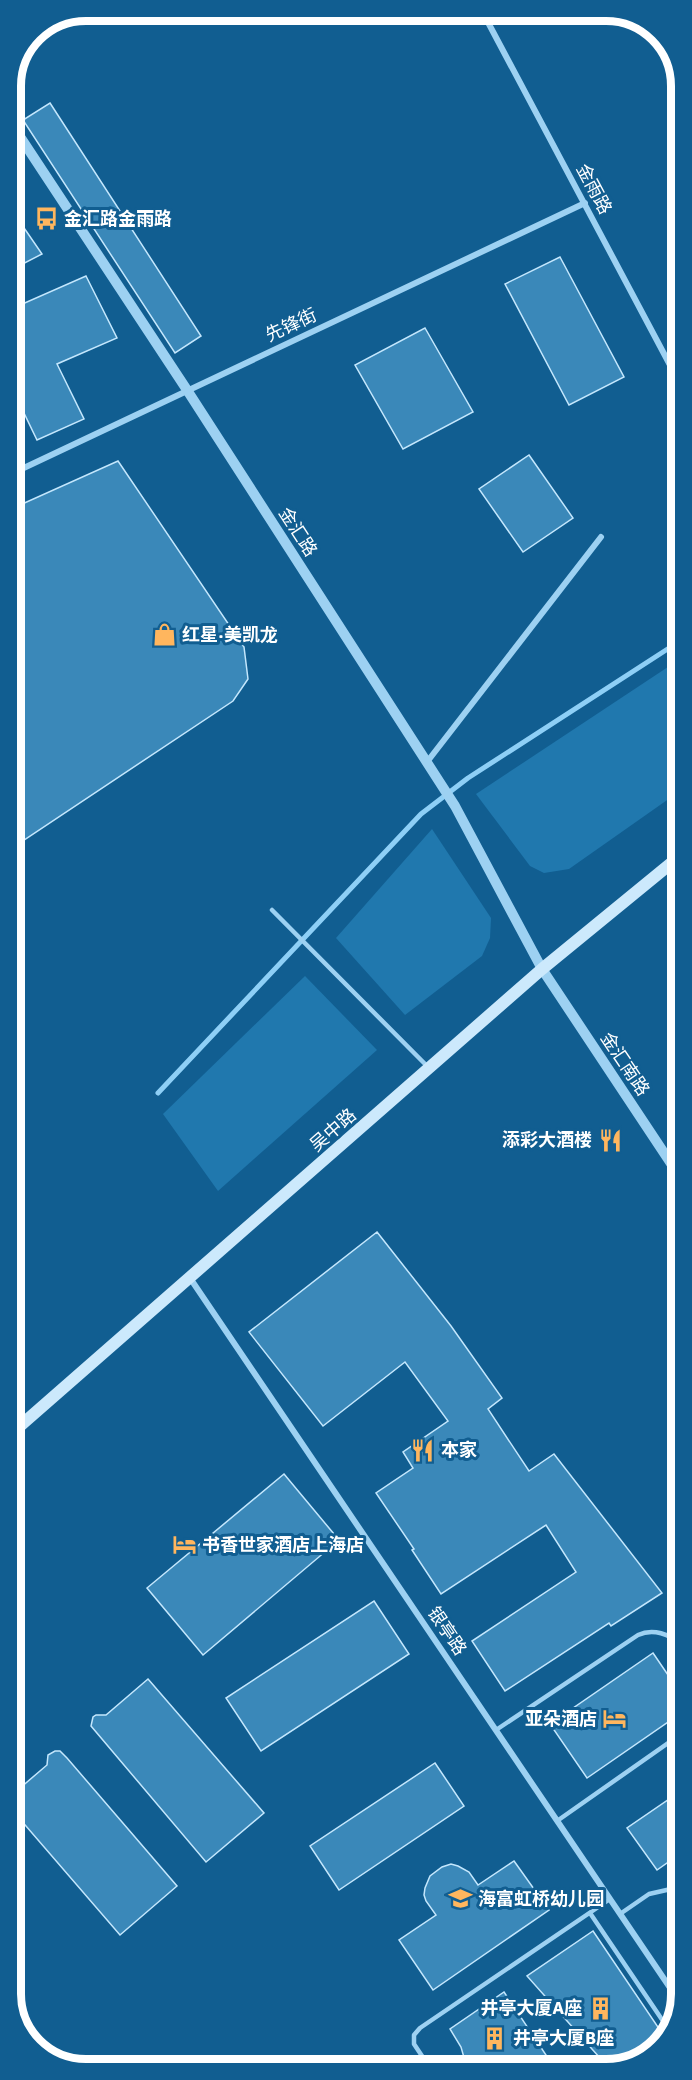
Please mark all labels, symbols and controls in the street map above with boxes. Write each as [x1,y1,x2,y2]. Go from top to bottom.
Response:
street label: 金雨路 [572,160,616,218]
bus stop icon: 金汇路金雨路 [33,206,59,232]
place label: 金汇路金雨路 [64,208,172,230]
street label: 先锋街 [262,304,320,346]
street label: 金汇路 [274,503,322,561]
shop icon: 红星·美凯龙 [151,622,177,648]
place label: 红星·美凯龙 [182,624,278,646]
street label: 金汇南路 [596,1028,654,1100]
street label: 吴中路 [305,1104,361,1156]
restaurant icon: 添彩大酒楼 [597,1127,623,1153]
place label: 添彩大酒楼 [502,1129,592,1151]
restaurant icon: 本家 [410,1437,436,1463]
place label: 本家 [441,1439,477,1461]
hotel icon: 书香世家酒店上海店 [171,1532,197,1558]
place label: 书香世家酒店上海店 [202,1534,364,1556]
street label: 银亭路 [423,1602,471,1660]
hotel icon: 亚朵酒店 [602,1706,628,1732]
place label: 亚朵酒店 [525,1708,597,1730]
school or university icon: 海富虹桥幼儿园 [447,1886,473,1912]
place label: 海富虹桥幼儿园 [478,1888,604,1910]
building icon: 井亭大厦A座 [587,1995,613,2021]
place label: 井亭大厦A座 [481,1997,582,2019]
building icon: 井亭大厦B座 [482,2025,508,2051]
place label: 井亭大厦B座 [513,2027,614,2049]

